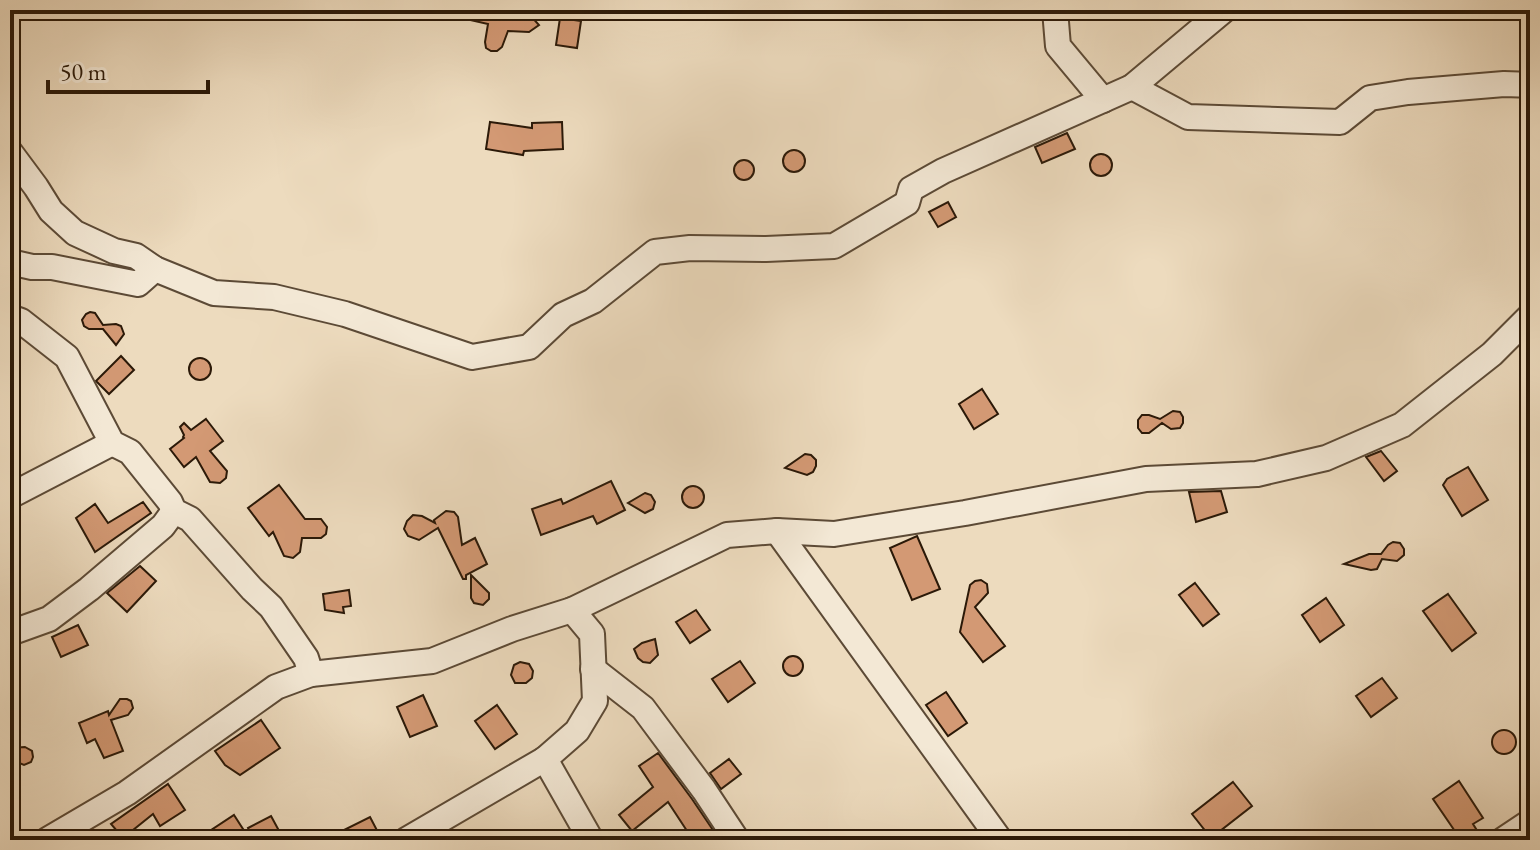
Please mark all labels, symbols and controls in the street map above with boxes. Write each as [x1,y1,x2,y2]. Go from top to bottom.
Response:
scale bar [48,44,208,94]
text: 50 m [60,56,107,87]

